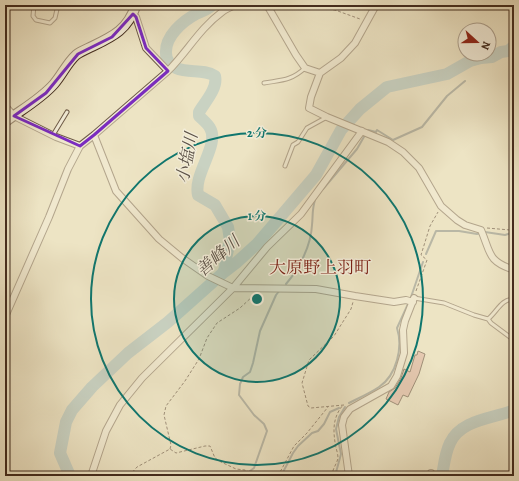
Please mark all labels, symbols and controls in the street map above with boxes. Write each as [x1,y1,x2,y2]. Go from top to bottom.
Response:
north arrow [457,22,497,62]
text: N [477,39,494,52]
text: 2 分 [247,125,267,141]
water label: 小塩川 [171,129,204,185]
text: 1 分 [248,208,266,224]
water label: 善峰川 [191,229,246,281]
district label: 大原野上羽町 [269,256,371,279]
centre of rings [250,292,264,306]

